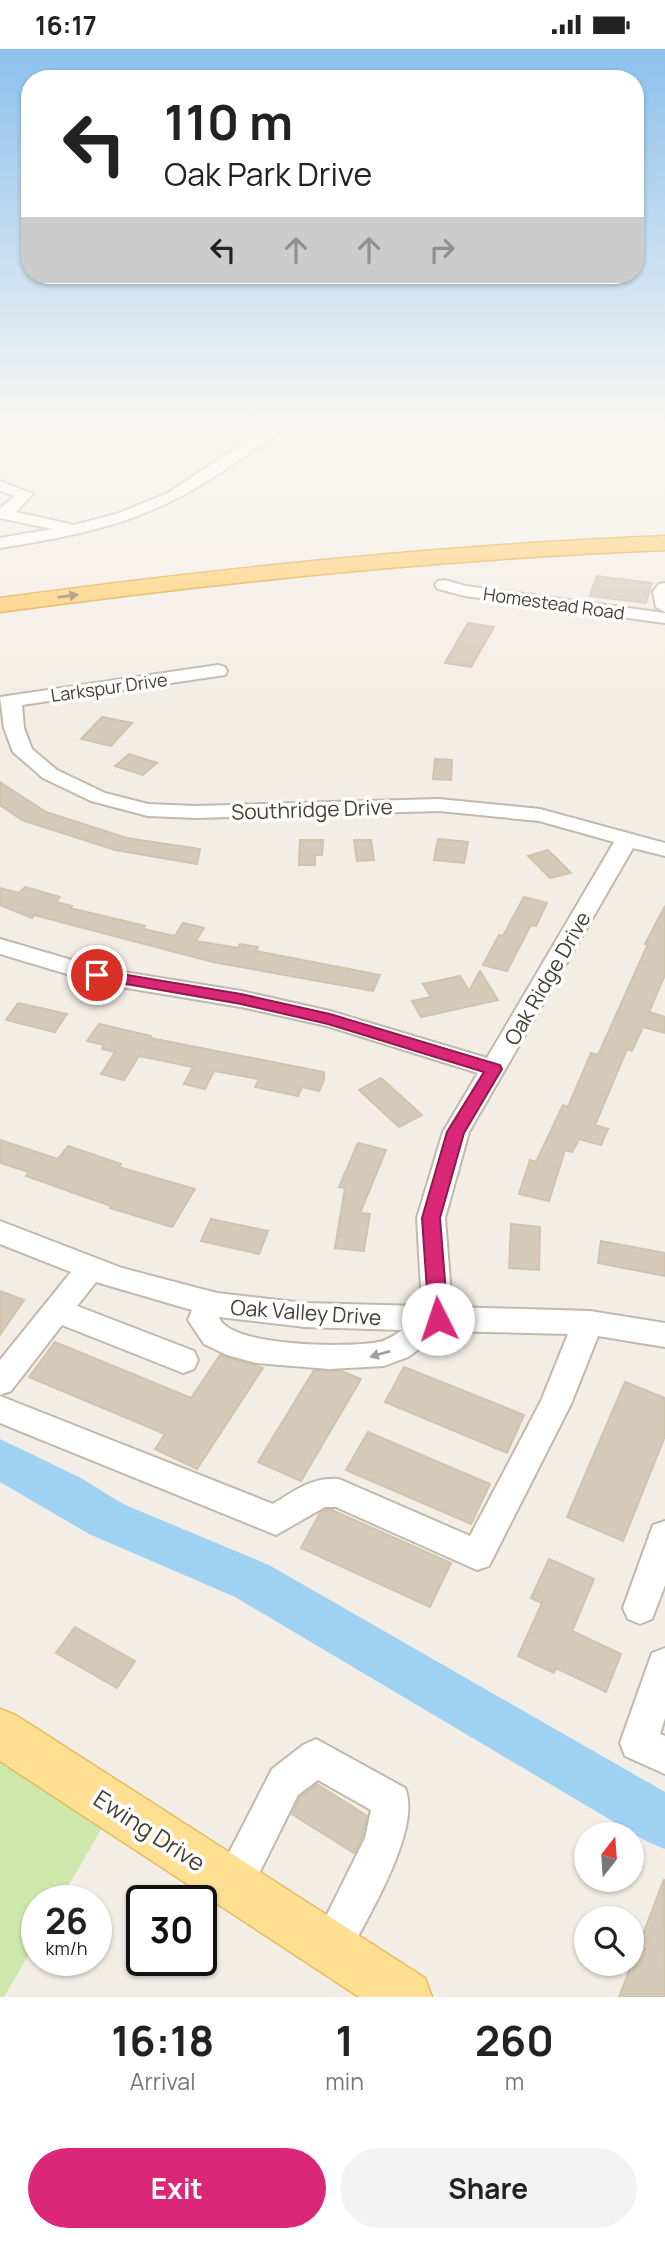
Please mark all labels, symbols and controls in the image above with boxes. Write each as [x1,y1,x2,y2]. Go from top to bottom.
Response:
text: 16:17 [35,7,97,43]
text: 110 m [164,88,293,155]
icon: left [49,98,140,189]
text: Oak Park Drive [164,152,372,196]
icon: left [204,231,242,269]
icon: ahead [277,231,315,269]
icon: ahead [350,231,388,269]
icon: right [423,231,461,269]
street label: Homestead Road [482,581,626,625]
one-way arrow [57,590,79,601]
street label: Larkspur Drive [49,667,169,707]
street label: Southridge Drive [231,792,393,826]
street label: Oak Ridge Drive [497,906,597,1050]
pin [67,945,127,1005]
icon: arrive [78,956,116,994]
position arrow [401,1282,475,1356]
street label: Oak Valley Drive [230,1293,382,1331]
one-way arrow [369,1349,391,1360]
street label: Ewing Drive [88,1782,212,1878]
north arrow [574,1822,644,1892]
map controls [574,1822,644,1976]
speed limit sign: 30 [126,1885,217,1976]
text: 26 [45,1897,88,1945]
button: search [574,1906,644,1976]
text: km/h [46,1936,87,1960]
text: 16:18 [111,2011,214,2069]
text: 1 [335,2011,354,2069]
text: 260 [475,2011,554,2069]
text: Arrival [130,2065,196,2097]
text: min [325,2065,364,2097]
text: m [505,2065,524,2097]
button: Exit [28,2148,326,2228]
button: Share [340,2148,637,2228]

